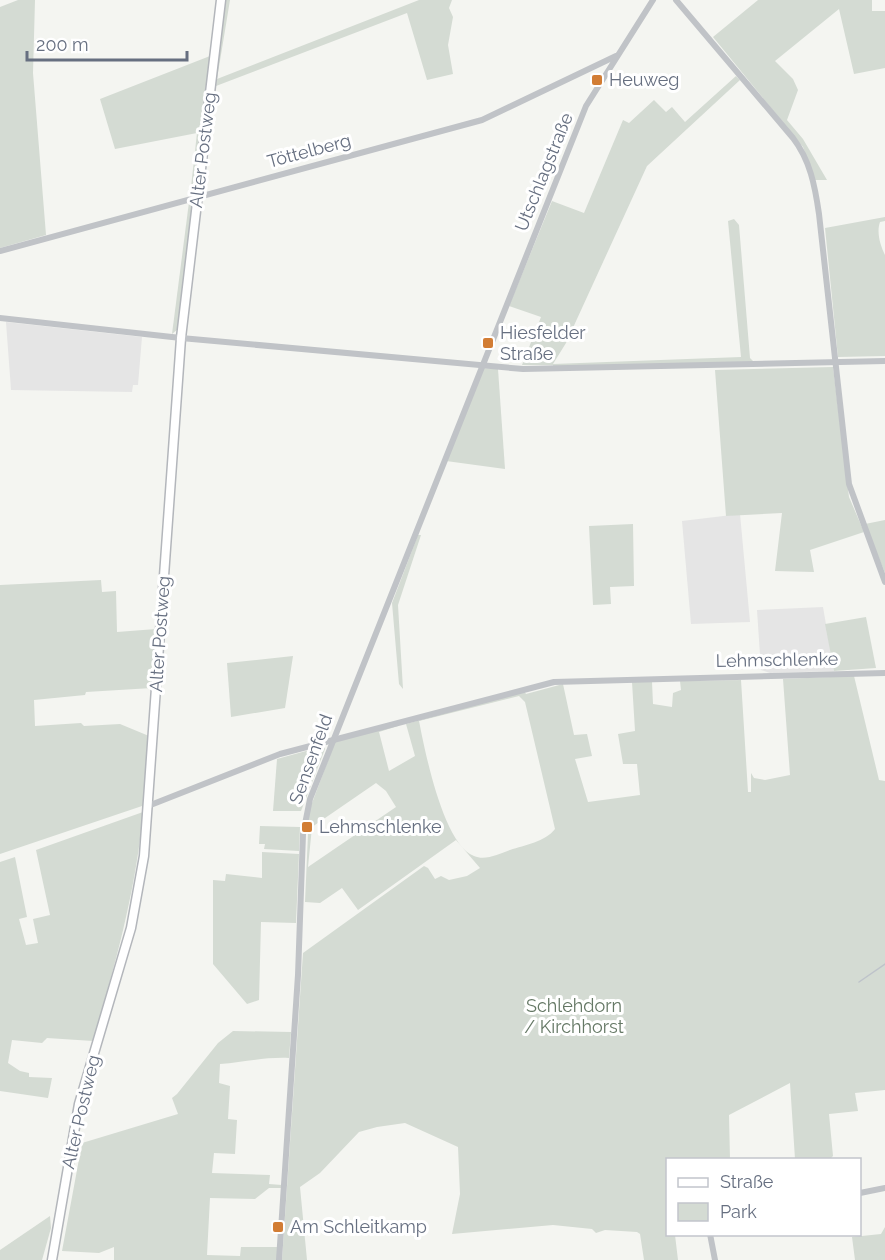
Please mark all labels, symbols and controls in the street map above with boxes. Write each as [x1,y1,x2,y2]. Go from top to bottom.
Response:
scale bar [27,24,188,62]
text: 200 m [36,34,89,55]
place label: Heuweg [609,69,679,90]
marker: Heuweg [590,73,604,87]
street label: Alter Postweg [185,91,220,209]
street label: Utschlagstraße [510,109,577,234]
street label: Töttelberg [265,129,353,172]
place label: Hiesfelder Straße [500,322,586,364]
marker: Hiesfelder Straße [481,336,495,350]
street label: Alter Postweg [145,575,174,693]
street label: Lehmschlenke [716,648,839,671]
street label: Sensenfeld [285,711,336,807]
place label: Lehmschlenke [319,816,442,837]
marker: Lehmschlenke [300,820,314,834]
park label: Schlehdorn / Kirchhorst [524,995,624,1037]
street label: Alter Postweg [57,1053,104,1171]
legend [666,1158,861,1236]
text: Straße [720,1171,774,1192]
text: Park [720,1201,757,1222]
place label: Am Schleitkamp [290,1216,427,1237]
marker: Am Schleitkamp [271,1220,285,1234]

